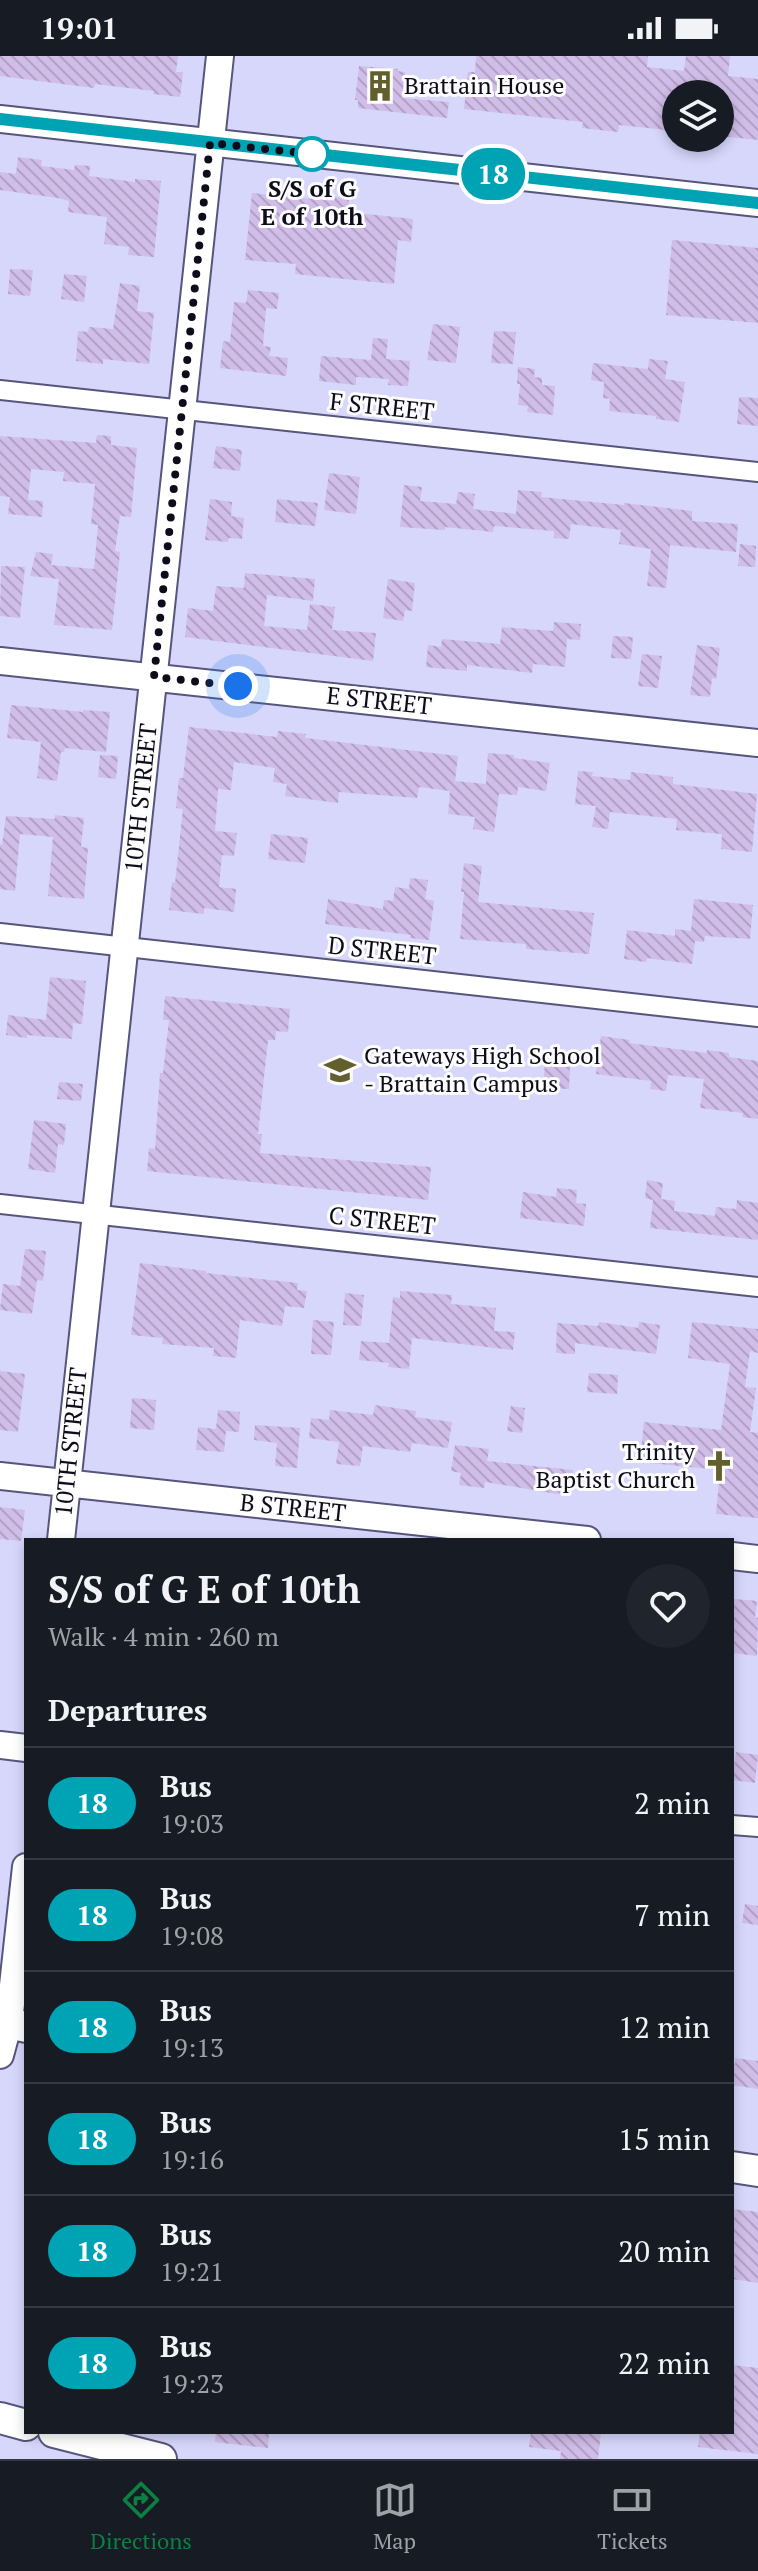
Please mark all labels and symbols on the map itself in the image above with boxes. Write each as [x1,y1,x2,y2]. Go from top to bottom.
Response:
building icon: Brattain House [363,69,397,103]
place label: Brattain House [404,69,564,101]
marker: S/S of G E of 10th [295,137,329,171]
line badge: 18 [457,148,529,200]
place label: S/S of G E of 10th [261,172,364,232]
street label: F STREET [328,385,436,427]
your location [218,666,258,706]
street label: E STREET [325,679,433,721]
street label: 10TH STREET [116,722,164,874]
street label: D STREET [326,928,438,972]
place label: Gateways High School - Brattain Campus [364,1039,601,1099]
school or university icon: Gateways High School - Brattain Campus [323,1053,357,1087]
street label: C STREET [327,1198,437,1242]
street label: 10TH STREET [46,1366,94,1518]
place label: Trinity Baptist Church [536,1435,696,1495]
church icon: Trinity Baptist Church [702,1449,736,1483]
street label: B STREET [239,1486,348,1528]

